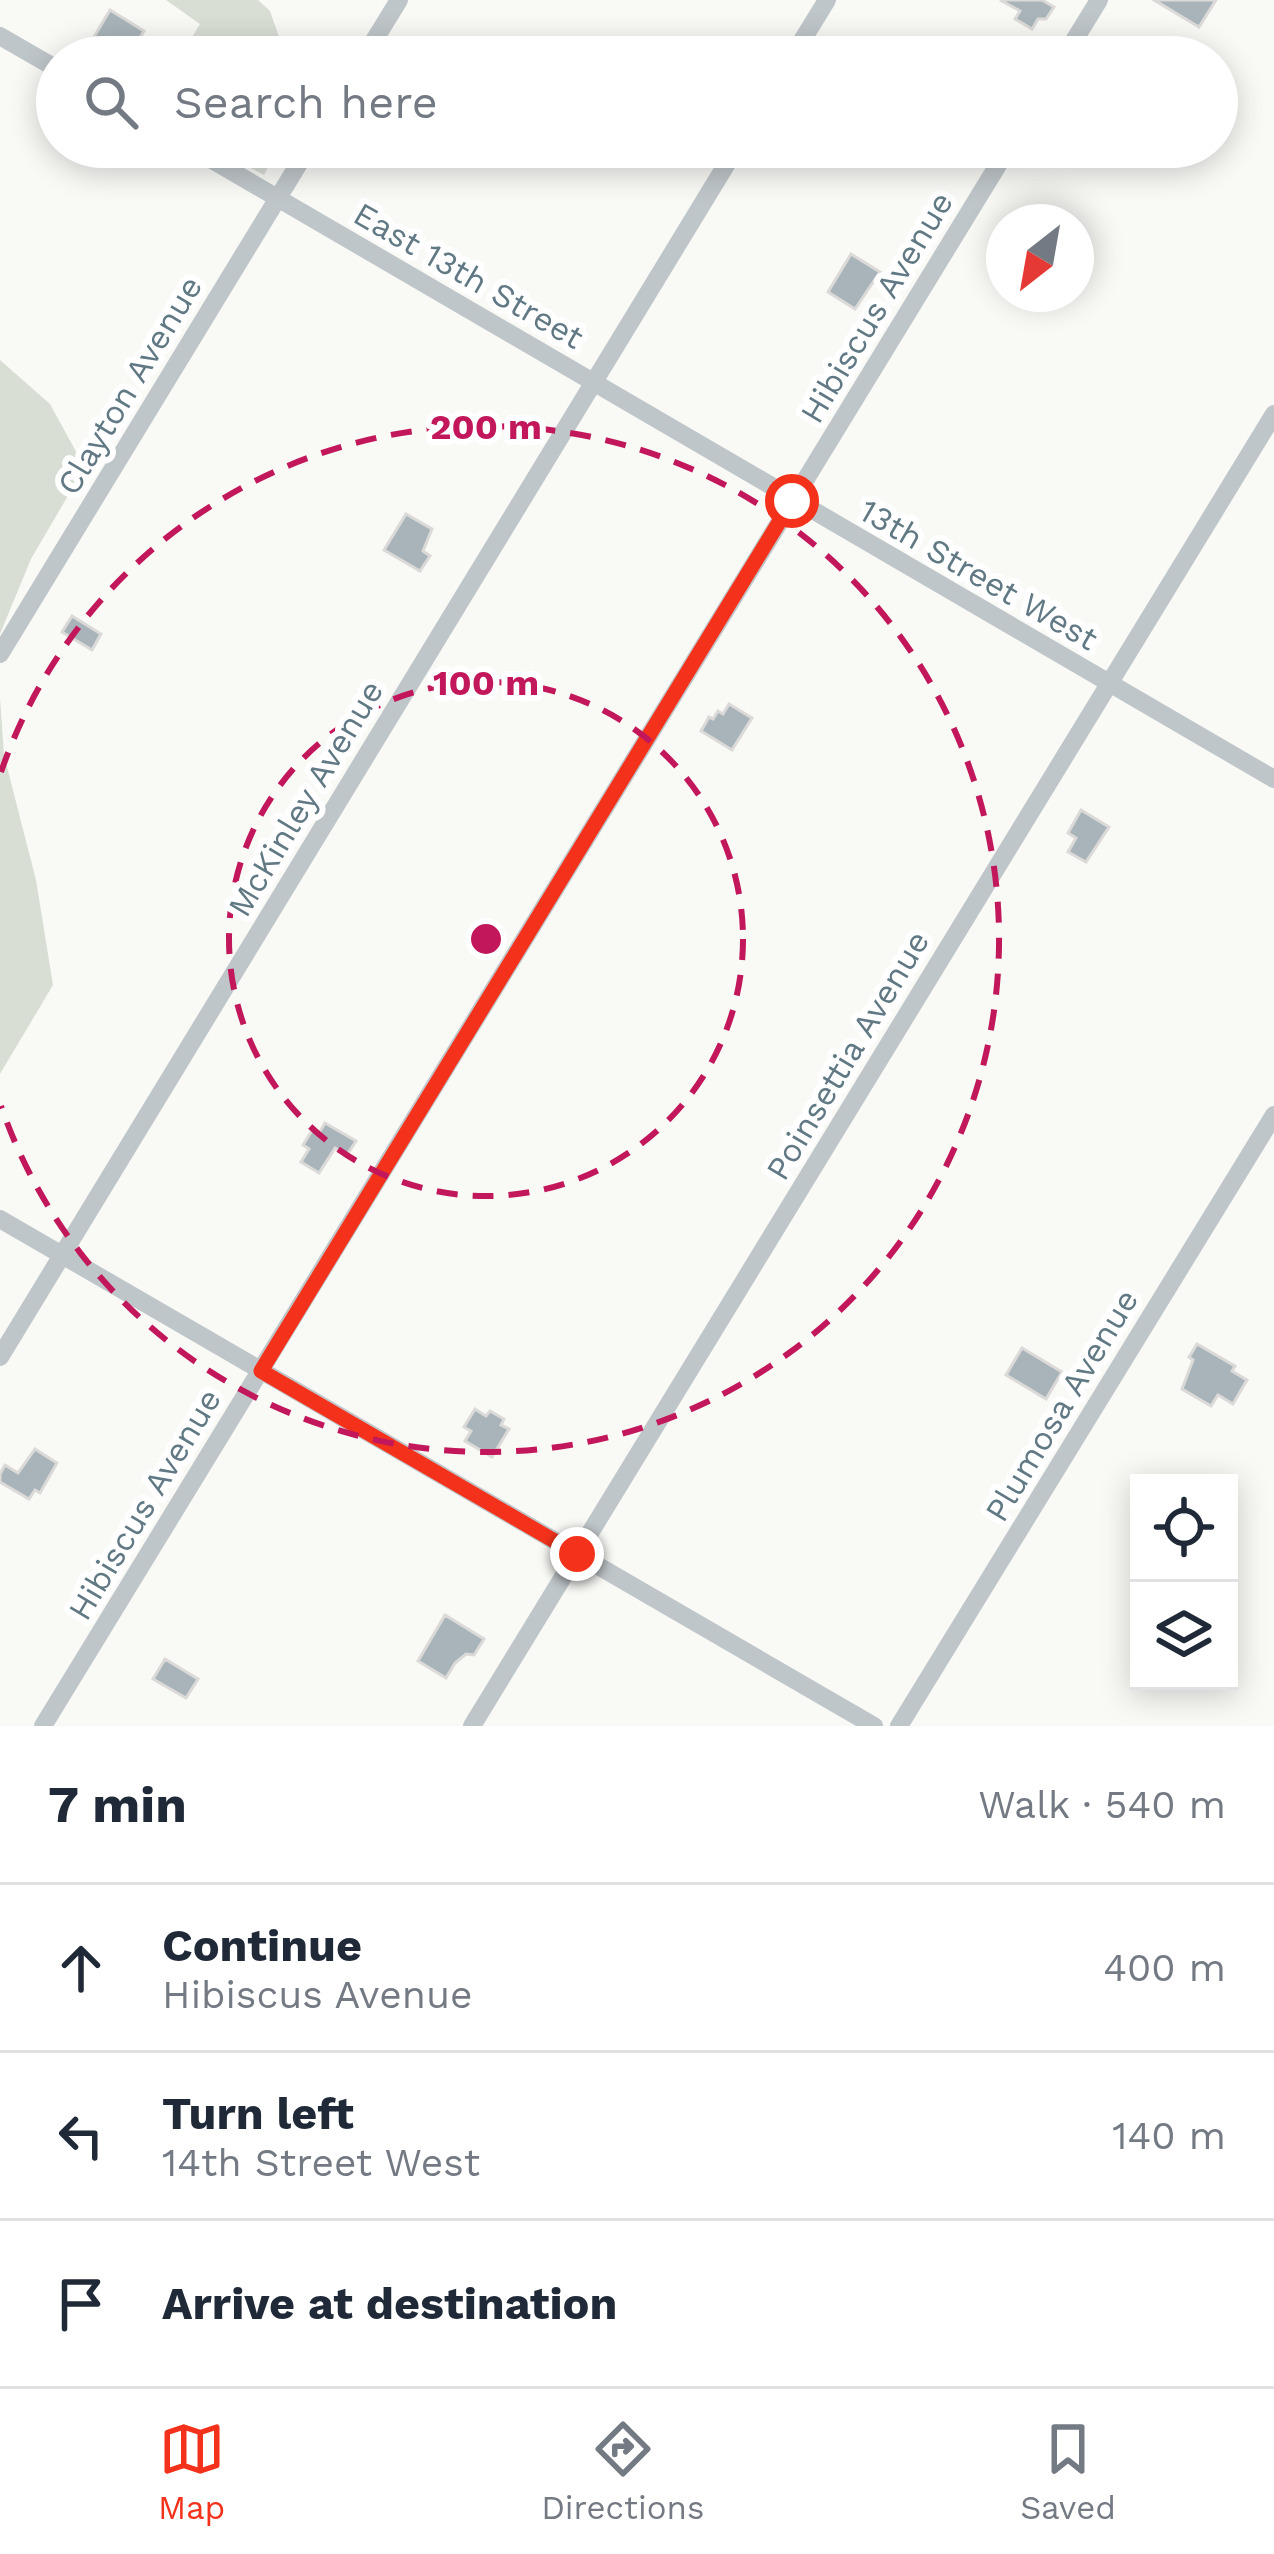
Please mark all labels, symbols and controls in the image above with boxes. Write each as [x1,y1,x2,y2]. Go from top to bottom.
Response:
search box [36,36,1238,168]
icon: search [78,69,144,135]
text: Search here [174,76,438,129]
street label: Hibiscus Avenue [792,185,961,430]
street label: East 13th Street [347,194,591,357]
north arrow [986,204,1094,312]
street label: Clayton Avenue [49,269,210,502]
text: 200 m [430,406,542,448]
route start [765,474,819,528]
street label: 13th Street West [853,490,1105,658]
text: 100 m [433,662,539,704]
street label: McKinley Avenue [220,673,391,923]
centre of rings [465,918,507,960]
street label: Poinsettia Avenue [758,924,937,1187]
street label: Plumosa Avenue [977,1282,1146,1528]
street label: Hibiscus Avenue [60,1382,229,1627]
map controls [1130,1474,1238,1690]
button: locate [1130,1474,1238,1582]
route end [550,1527,604,1581]
button: layers [1130,1582,1238,1690]
text: 7 min [48,1775,187,1834]
text: Walk · 540 m [978,1782,1226,1827]
text: Continue [162,1919,362,1972]
icon: ahead [48,1935,114,2001]
text: 400 m [1103,1945,1226,1990]
text: Hibiscus Avenue [162,1972,473,2017]
text: Turn left [162,2087,354,2140]
icon: left [48,2103,114,2169]
text: 140 m [1112,2113,1226,2158]
text: 14th Street West [162,2140,480,2185]
icon: arrive [48,2271,114,2337]
text: Arrive at destination [162,2277,617,2330]
tab: Map [158,2416,225,2527]
tab: Directions [541,2416,704,2527]
tab: Saved [1020,2416,1116,2527]

